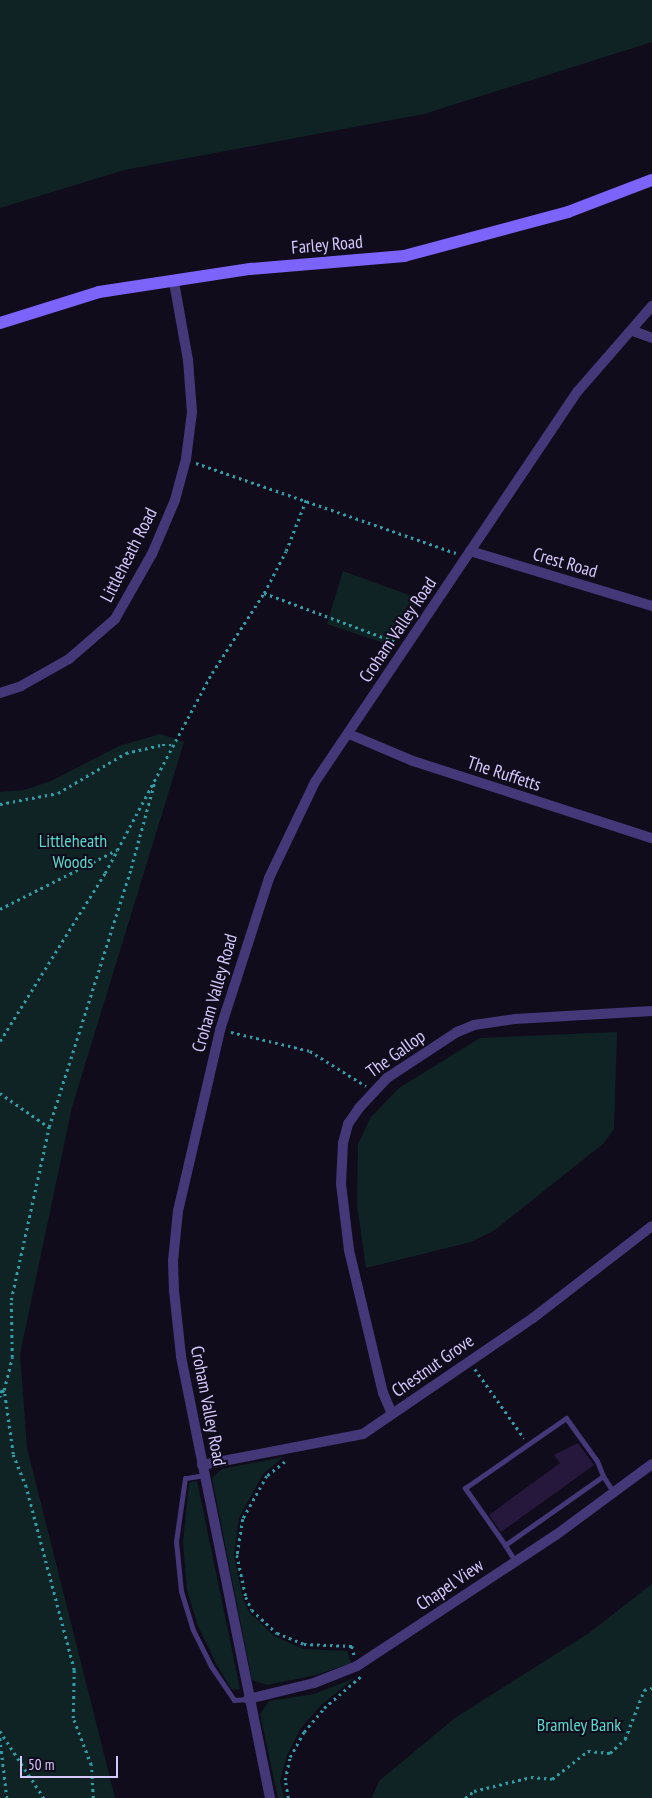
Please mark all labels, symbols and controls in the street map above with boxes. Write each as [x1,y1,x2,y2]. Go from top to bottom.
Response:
street label: Farley Road [290,231,364,259]
street label: Littleheath Road [96,504,162,606]
street label: Crest Road [530,544,600,582]
street label: Croham Valley Road [355,573,441,687]
street label: The Ruffetts [464,752,544,796]
park label: Littleheath Woods [39,831,107,874]
street label: Croham Valley Road [188,931,242,1055]
street label: The Gallop [362,1025,430,1083]
street label: Chestnut Grove [388,1330,478,1402]
street label: Croham Valley Road [186,1344,230,1468]
street label: Chapel View [412,1555,488,1615]
park label: Bramley Bank [537,1714,621,1736]
scale bar [22,1746,120,1778]
text: 50 m [28,1755,54,1774]

